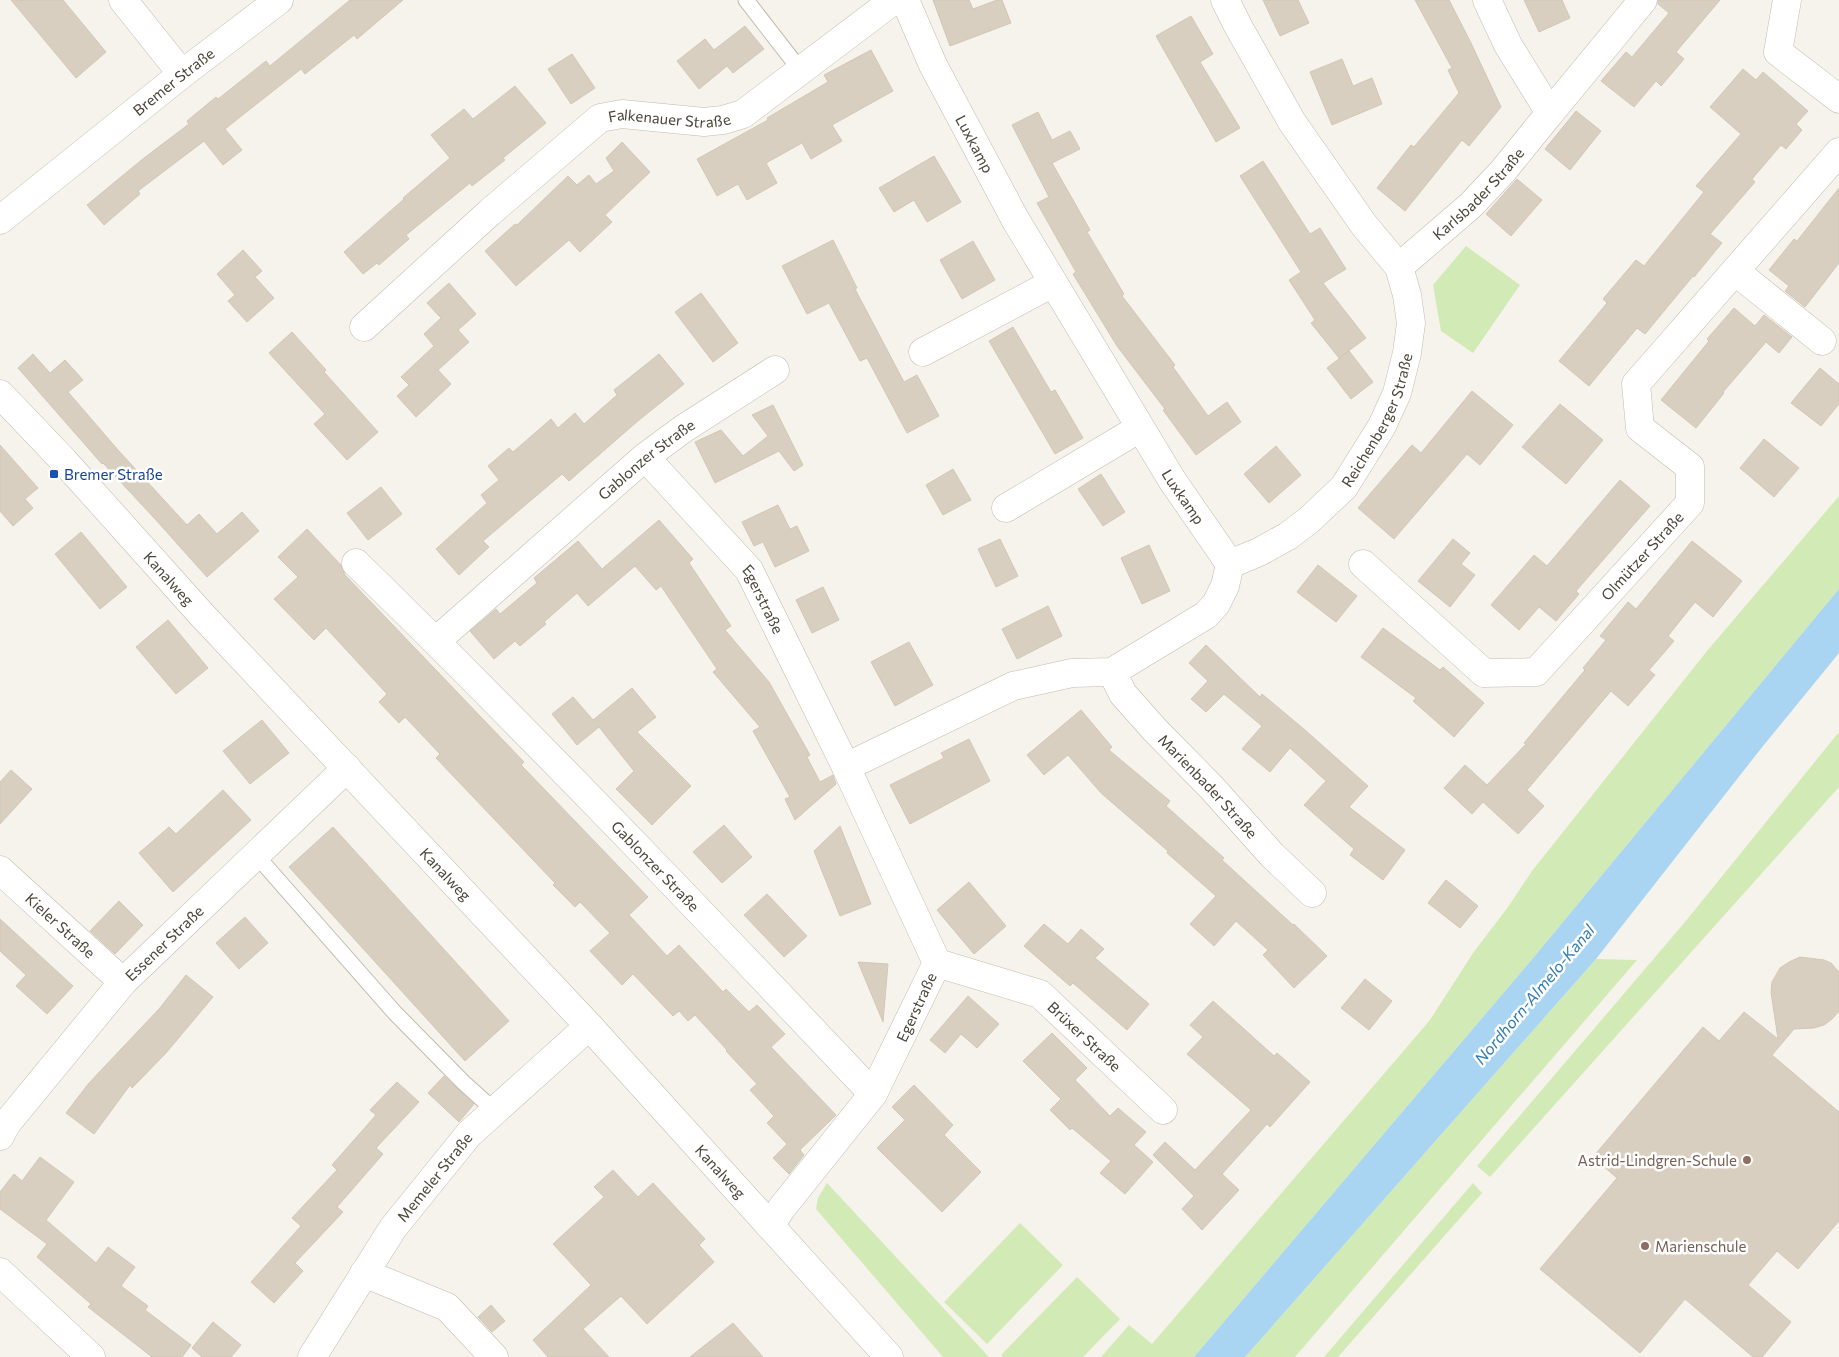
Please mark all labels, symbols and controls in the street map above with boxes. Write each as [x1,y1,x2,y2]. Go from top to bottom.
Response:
street label: Bremer Straße [129,44,218,119]
street label: Falkenauer Straße [607,105,733,131]
street label: Luxkamp [952,112,998,176]
street label: Karlsbader Straße [1429,144,1527,243]
street label: Reichenberger Straße [1337,351,1416,490]
street label: Gablonzer Straße [594,415,698,503]
place label: Bremer Straße [64,465,163,483]
street label: Luxkamp [1158,466,1209,528]
marker: Bremer Straße [48,468,60,480]
street label: Olmützer Straße [1597,508,1687,604]
street label: Kanalweg [140,548,198,609]
street label: Egerstraße [739,560,788,636]
street label: Marienbader Straße [1155,730,1261,842]
street label: Gablonzer Straße [608,817,703,915]
street label: Kanalweg [417,844,475,904]
street label: Kieler Straße [22,889,99,962]
street label: Essener Straße [121,901,207,984]
water label: Nordhorn-Almelo-Kanal [1470,920,1599,1068]
street label: Egerstraße [892,970,940,1044]
street label: Brüxer Straße [1044,997,1125,1075]
street label: Memeler Straße [393,1129,476,1225]
street label: Kanalweg [692,1141,749,1202]
place label: Astrid-Lindgren-Schule [1578,1151,1737,1169]
marker: Astrid-Lindgren-Schule [1741,1154,1753,1166]
place label: Marienschule [1655,1237,1746,1255]
marker: Marienschule [1639,1240,1651,1252]

